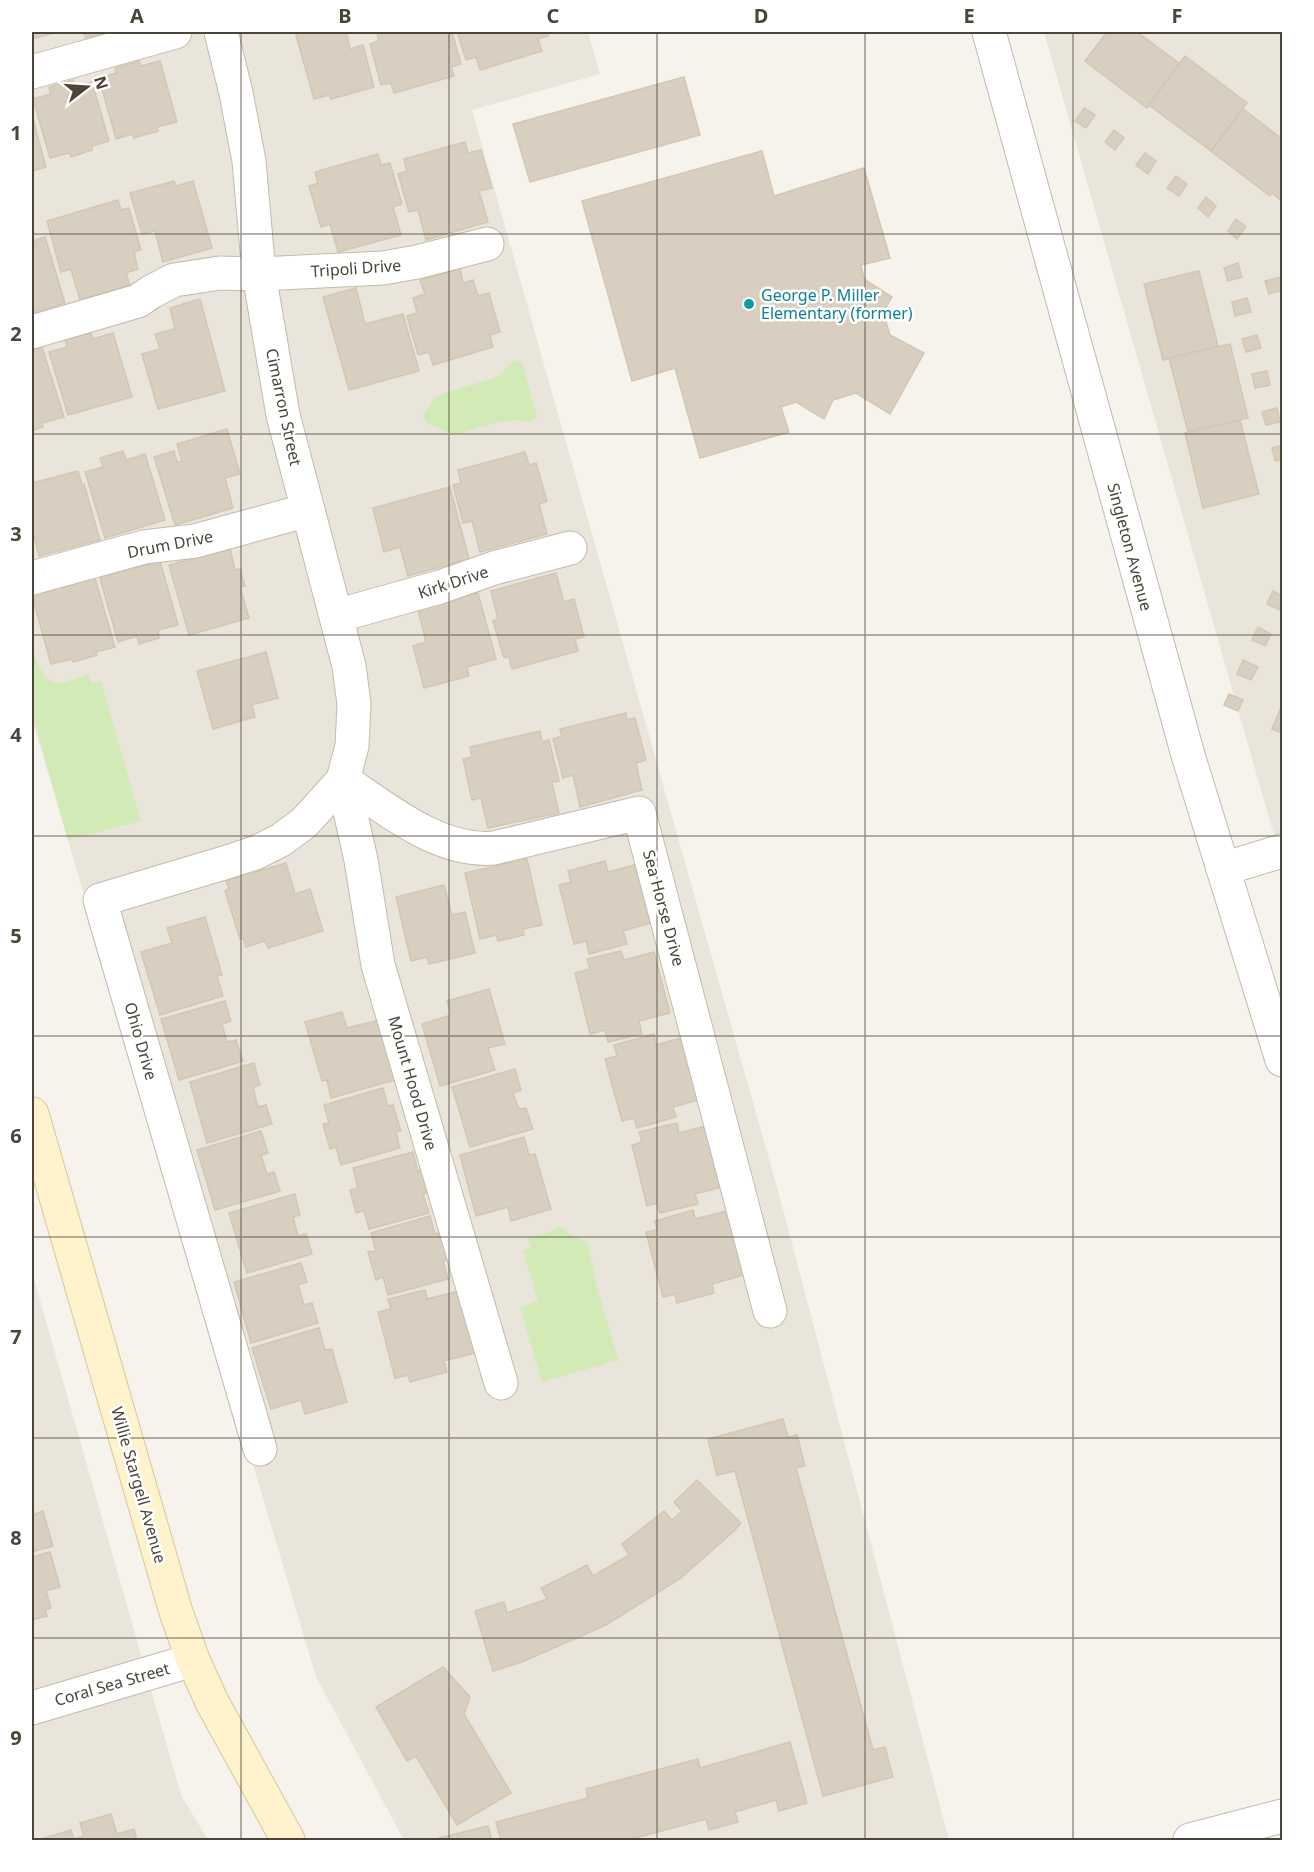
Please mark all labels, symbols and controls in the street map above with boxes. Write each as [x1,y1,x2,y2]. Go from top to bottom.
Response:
text: A [130,2,144,29]
text: B [338,2,352,29]
text: C [547,2,560,29]
text: D [754,2,768,29]
text: E [963,2,975,29]
text: F [1172,2,1182,29]
north arrow [57,57,117,117]
text: N [89,73,114,92]
text: 1 [10,119,22,146]
street label: Tripoli Drive [310,254,402,282]
place label: George P. Miller Elementary (former) [761,284,913,324]
marker: George P. Miller Elementary (former) [742,297,756,311]
text: 2 [10,320,22,347]
street label: Cimarron Street [261,346,307,468]
street label: Singleton Avenue [1102,481,1158,613]
text: 3 [10,520,22,547]
street label: Drum Drive [125,525,215,563]
street label: Kirk Drive [415,560,491,604]
text: 4 [10,721,22,748]
street label: Sea Horse Drive [638,847,690,969]
text: 5 [10,922,22,949]
street label: Ohio Drive [119,1000,163,1082]
street label: Mount Hood Drive [383,1013,443,1153]
text: 6 [10,1122,22,1149]
text: 7 [10,1323,22,1350]
street label: Willie Stargell Avenue [106,1404,172,1566]
text: 8 [10,1524,22,1551]
street label: Coral Sea Street [52,1657,172,1711]
text: 9 [10,1724,22,1751]

